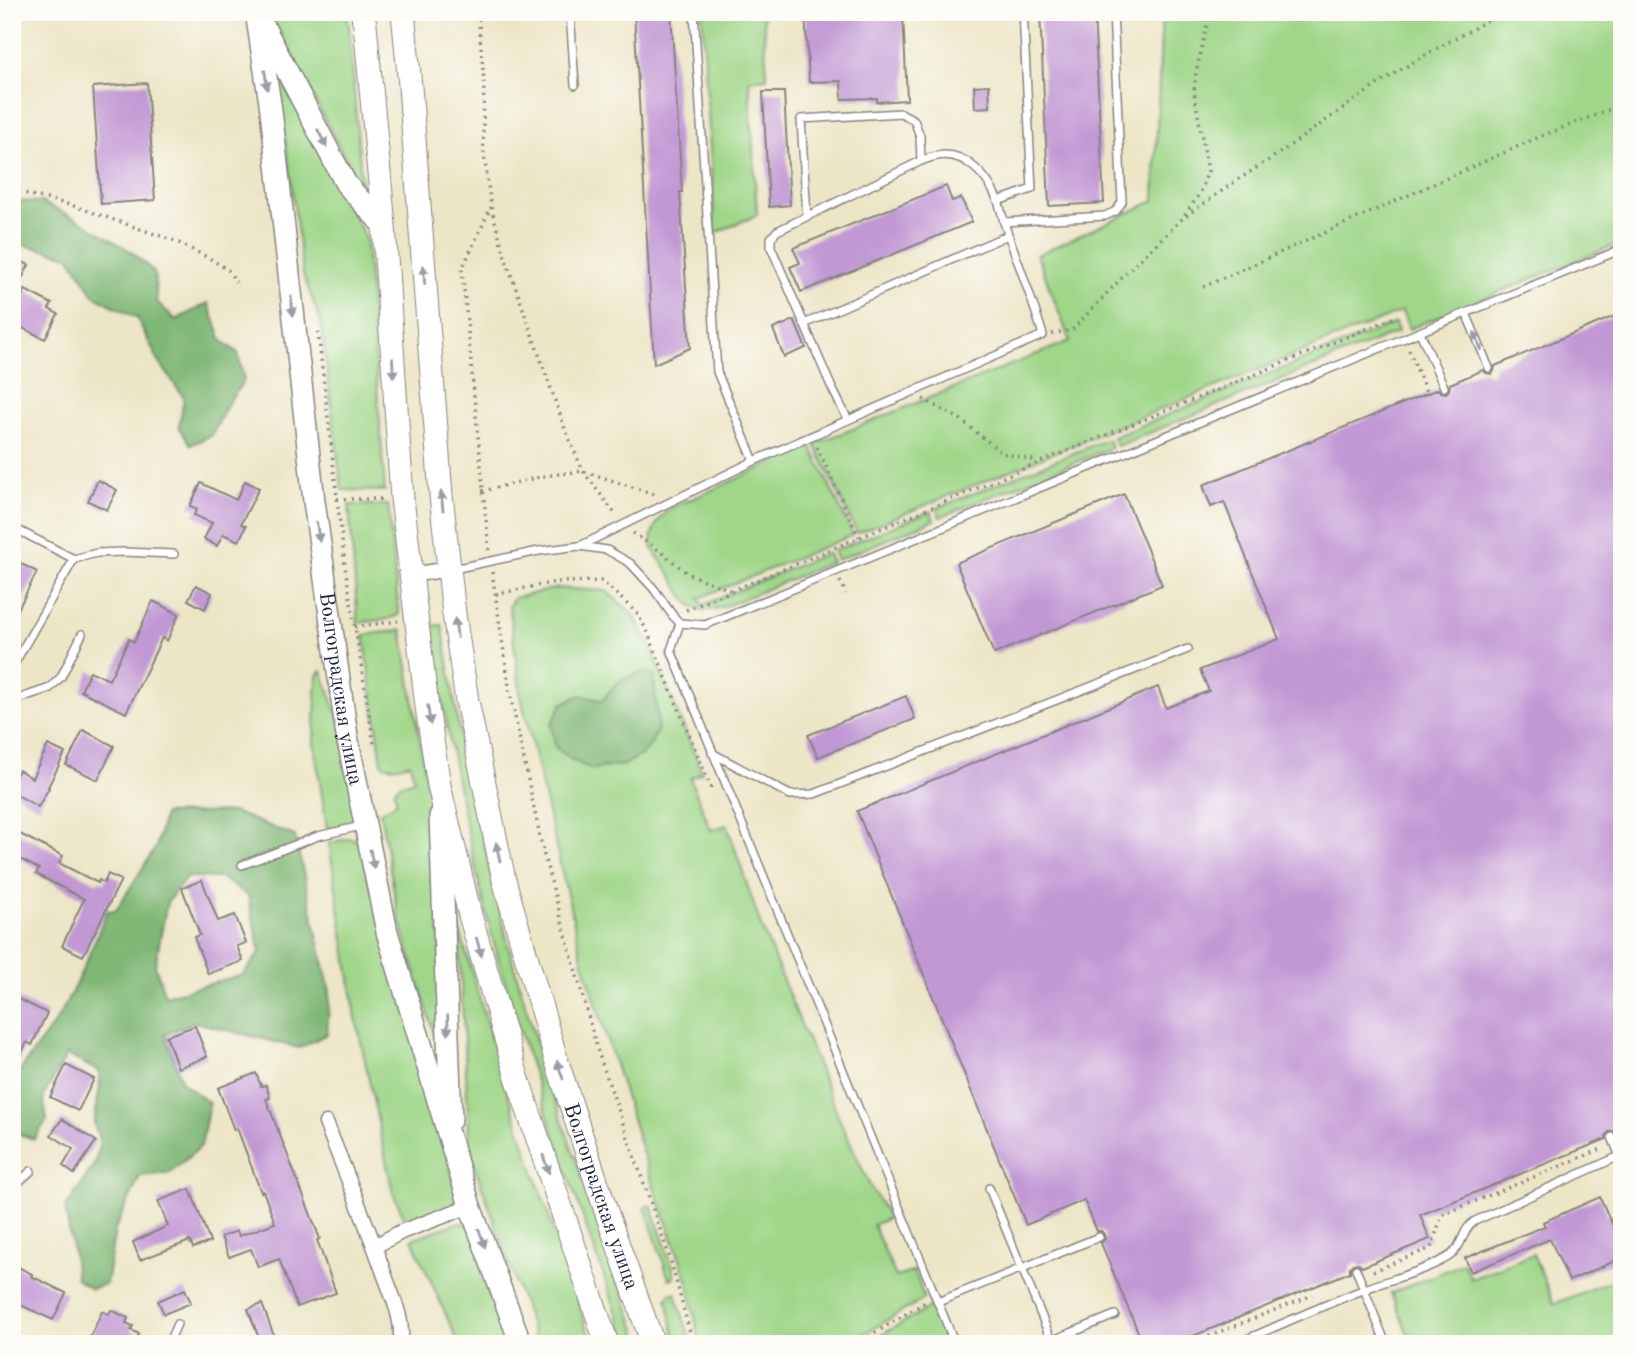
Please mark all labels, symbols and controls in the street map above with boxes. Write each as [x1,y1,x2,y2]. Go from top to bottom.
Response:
one-way arrow [261,69,272,91]
one-way arrow [316,128,327,148]
one-way arrow [418,263,429,285]
one-way arrow [287,295,298,317]
one-way arrow [1472,330,1483,351]
one-way arrow [388,357,399,379]
one-way arrow [436,490,447,512]
one-way arrow [313,521,324,543]
street label: Волгоградская улица [315,591,366,787]
one-way arrow [451,617,462,639]
one-way arrow [423,705,434,727]
one-way arrow [493,841,504,863]
one-way arrow [367,848,378,870]
one-way arrow [474,937,484,958]
one-way arrow [442,1015,453,1037]
one-way arrow [554,1060,565,1081]
street label: Волгоградская улица [559,1101,642,1293]
one-way arrow [542,1154,552,1175]
one-way arrow [477,1227,488,1248]

